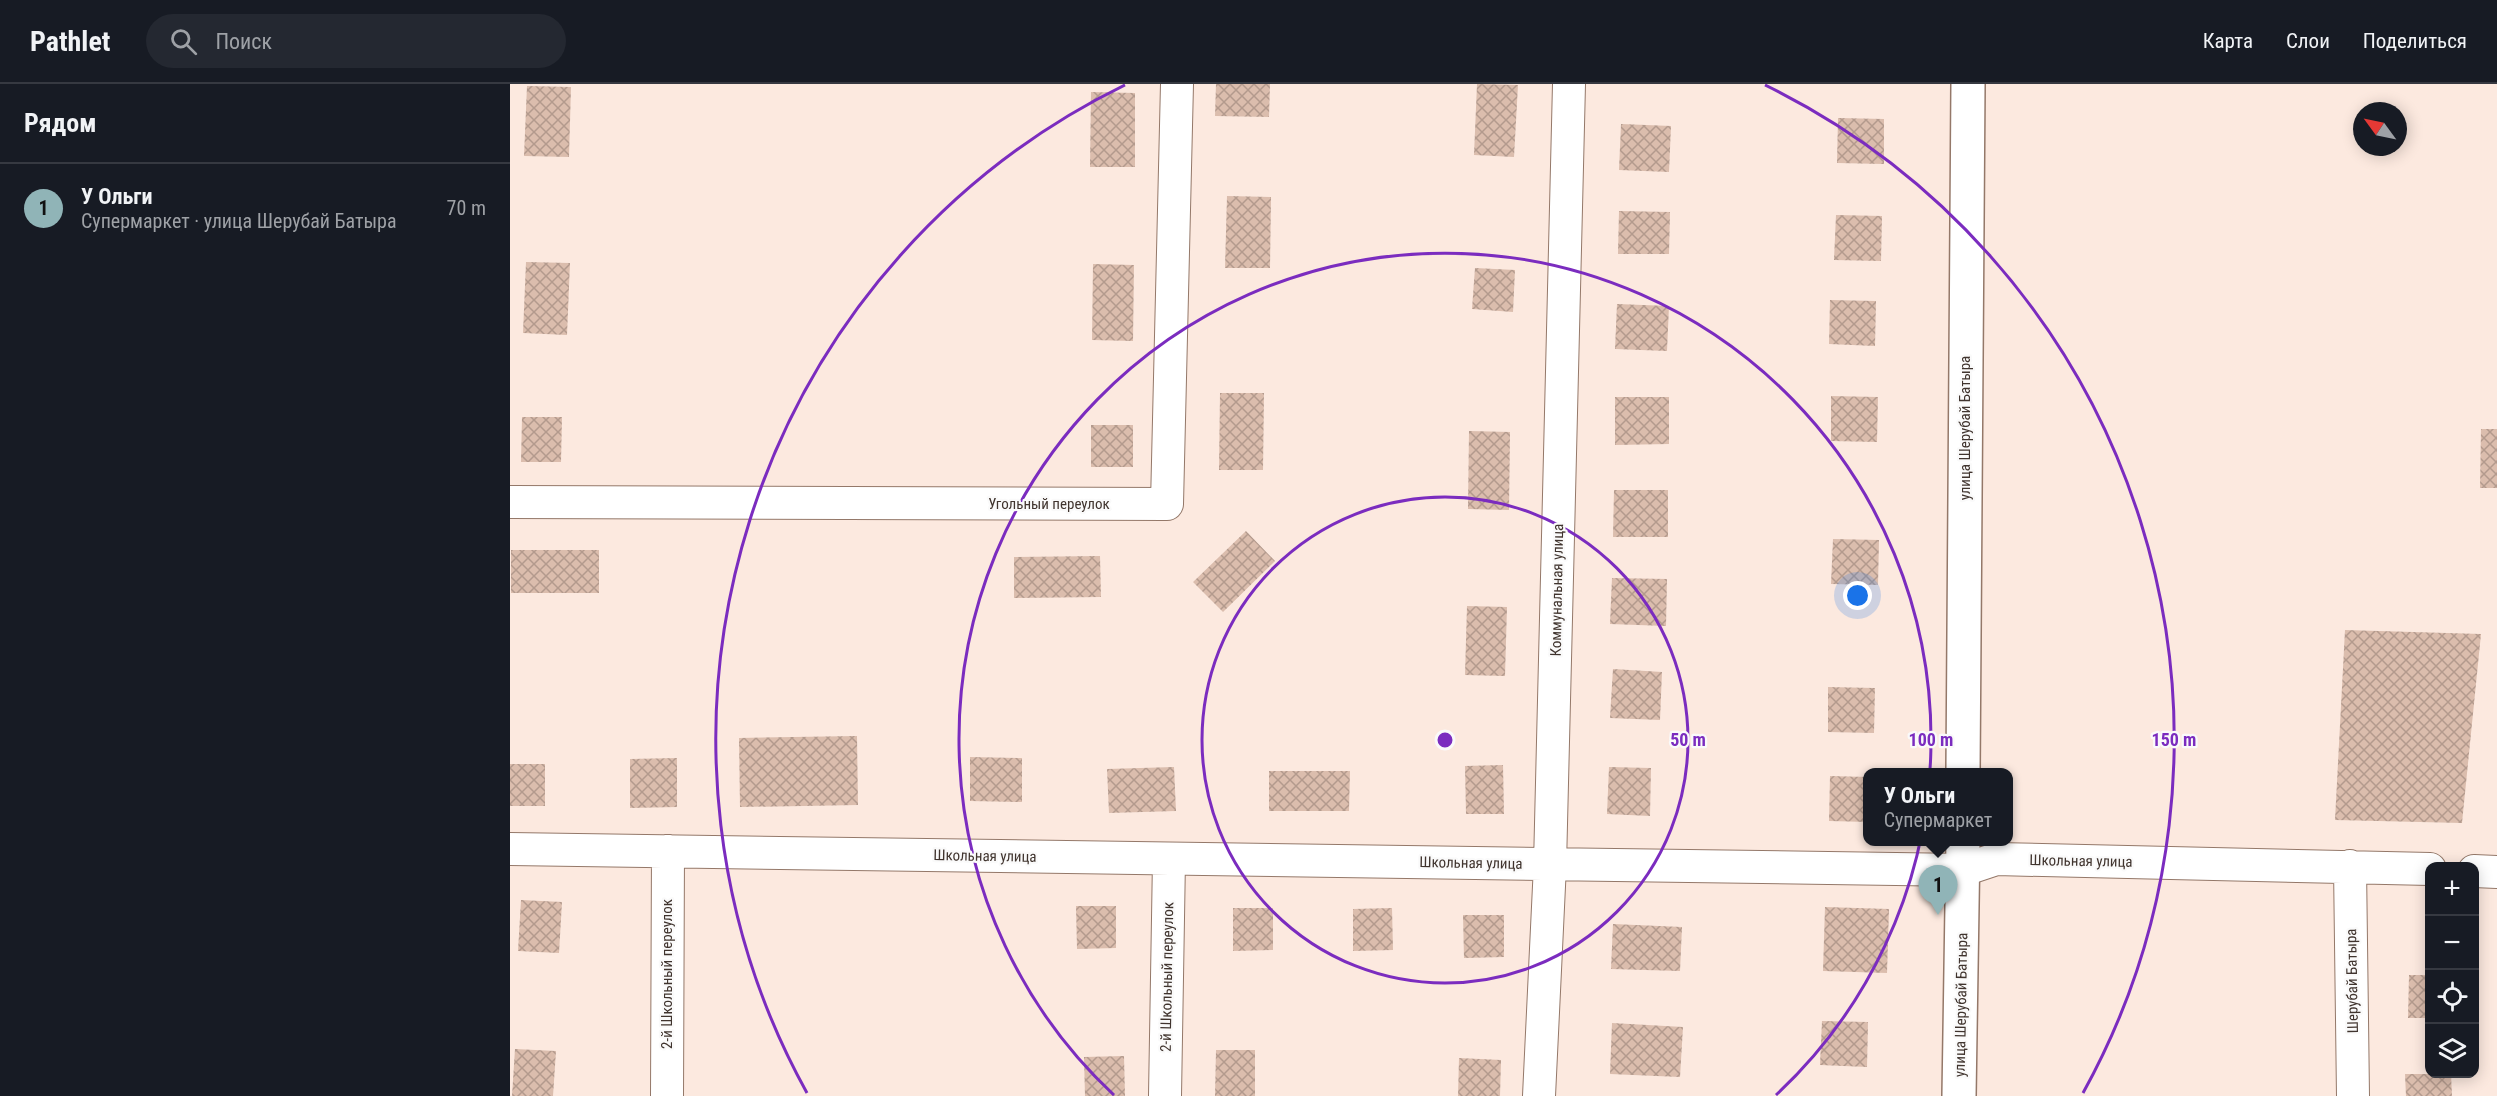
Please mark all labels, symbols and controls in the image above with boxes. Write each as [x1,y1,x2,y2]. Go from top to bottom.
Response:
search box [146,14,566,68]
text: Pathlet [30,25,110,58]
icon: search [167,25,200,58]
text: Поиск [215,29,272,54]
text: Карта [2203,29,2253,53]
text: Слои [2286,29,2330,53]
text: Поделиться [2363,29,2467,53]
north arrow [2353,102,2407,156]
text: Рядом [24,108,96,138]
text: У Ольги [81,184,152,209]
text: 1 [38,196,49,220]
text: 70 m [447,196,486,220]
text: Супермаркет · улица Шерубай Батыра [81,209,397,233]
street label: улица Шерубай Батыра [1956,356,1974,500]
street label: Угольный переулок [988,495,1110,513]
street label: Коммунальная улица [1547,523,1567,657]
your location [1843,581,1872,610]
text: 50 m [1670,729,1706,750]
text: 100 m [1909,729,1953,750]
text: 150 m [2152,729,2196,750]
centre of rings [1435,730,1455,750]
popup [1863,768,2013,846]
text: У Ольги [1884,783,1955,808]
text: Супермаркет [1884,808,1992,832]
street label: Школьная улица [933,846,1037,866]
street label: Школьная улица [2029,851,2133,871]
street label: Школьная улица [1419,853,1523,873]
map controls [2425,862,2479,1078]
button: + [2425,862,2479,916]
pin: 1 [1918,866,1958,915]
street label: 2-й Школьный переулок [658,899,676,1049]
street label: 2-й Школьный переулок [1157,902,1177,1052]
button: − [2425,916,2479,970]
street label: Шерубай Батыра [2342,928,2362,1034]
street label: улица Шерубай Батыра [1951,933,1971,1077]
button: locate [2425,970,2479,1024]
button: layers [2425,1024,2479,1078]

